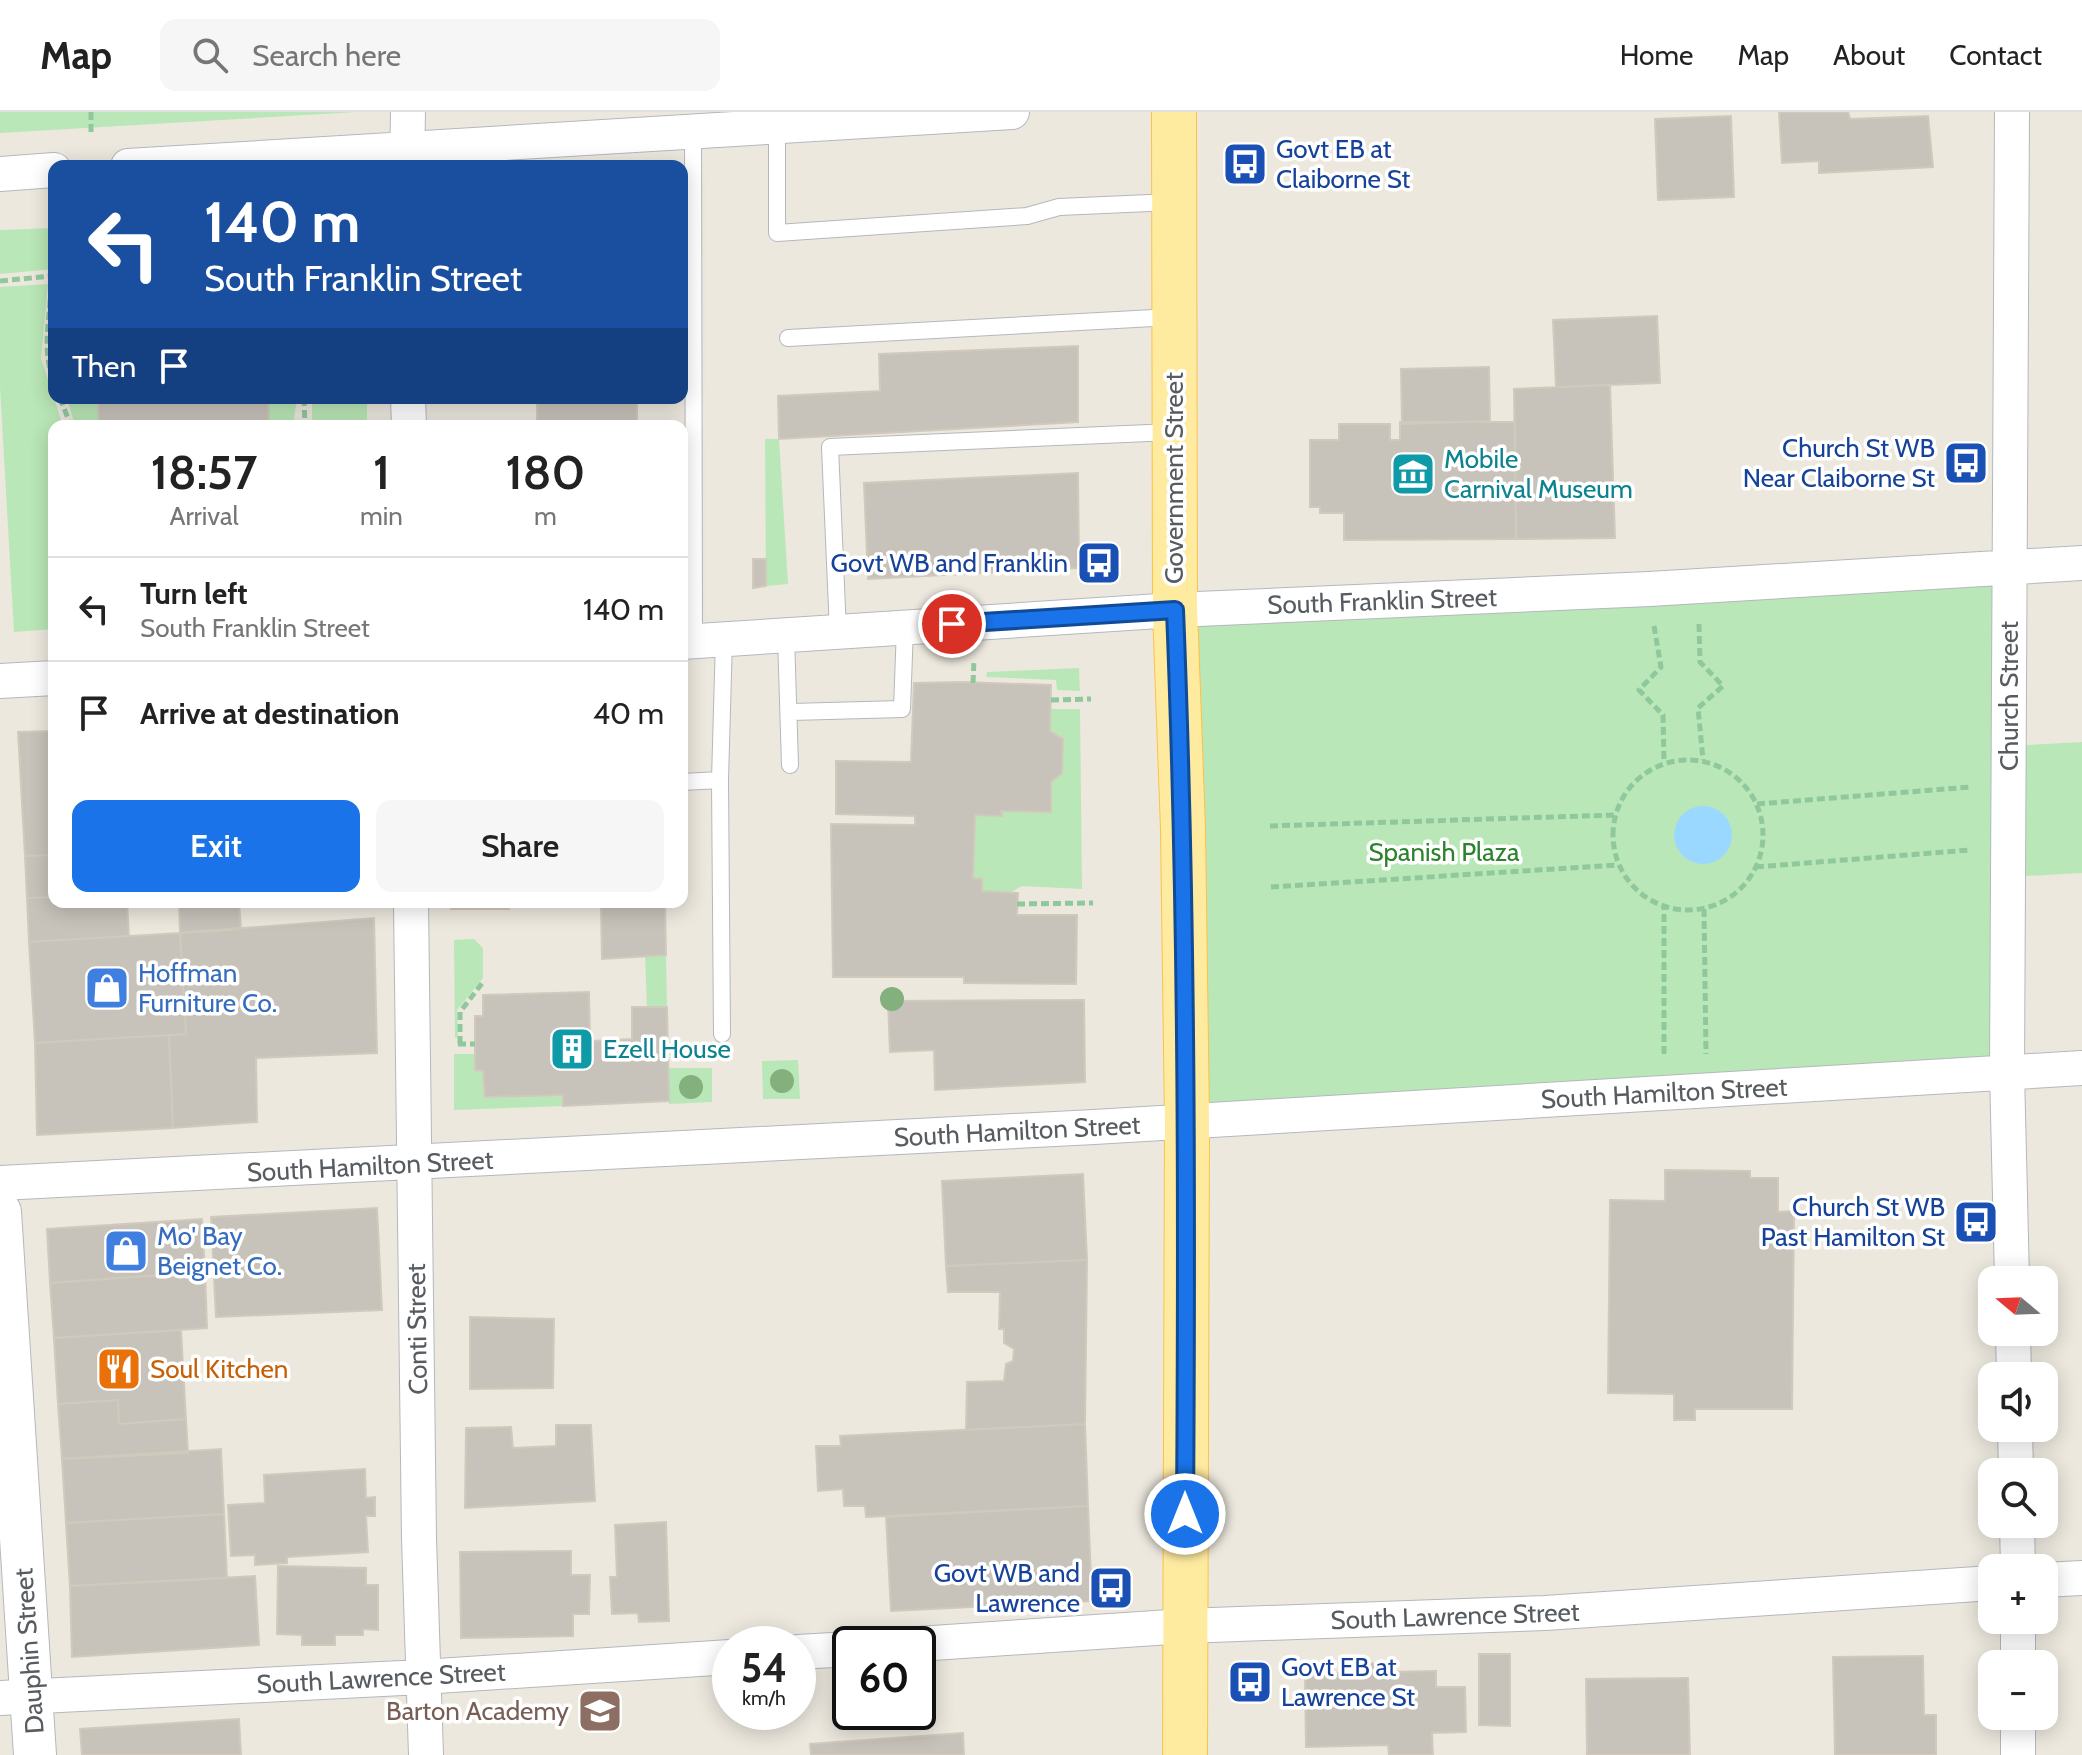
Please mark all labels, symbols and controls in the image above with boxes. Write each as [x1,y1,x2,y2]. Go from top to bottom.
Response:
search box [160,19,720,91]
text: Map [40,32,112,79]
icon: search [188,33,232,77]
text: Search here [252,37,401,74]
text: Home [1620,38,1693,72]
text: Map [1737,38,1789,72]
text: About [1833,38,1905,72]
text: Contact [1949,38,2042,72]
place label: Govt EB at Claiborne St [1276,133,1411,195]
bus stop icon: Govt EB at Claiborne St [1221,140,1269,188]
text: 140 m [204,188,360,256]
icon: left [72,192,176,296]
text: South Franklin Street [204,256,522,300]
icon: arrive [152,344,196,388]
text: Then [72,348,136,385]
street label: Government Street [1158,372,1190,584]
place label: Church St WB Near Claiborne St [1743,432,1935,494]
bus stop icon: Church St WB Near Claiborne St [1942,439,1990,487]
text: 18:57 [151,443,257,501]
text: 1 [373,443,390,501]
text: 180 [506,443,585,501]
place label: Mobile Carnival Museum [1444,443,1633,505]
museum icon: Mobile Carnival Museum [1389,450,1437,498]
text: Arrival [169,500,239,532]
text: min [360,500,403,532]
text: m [534,500,557,532]
bus stop icon: Govt WB and Franklin [1075,539,1123,587]
place label: Govt WB and Franklin [831,547,1068,579]
text: Turn left [140,575,248,612]
street label: South Franklin Street [1267,581,1498,621]
icon: left [72,587,116,631]
pin [918,590,986,658]
text: 140 m [583,591,664,628]
icon: arrive [930,602,974,646]
text: South Franklin Street [140,612,370,644]
street label: Church Street [1993,621,2025,771]
icon: arrive [72,691,116,735]
text: Arrive at destination [140,695,400,732]
text: 40 m [593,695,664,732]
button: Exit [72,800,360,892]
button: Share [376,800,664,892]
park label: Spanish Plaza [1369,836,1520,868]
place label: Hoffman Furniture Co. [138,957,277,1019]
shop icon: Hoffman Furniture Co. [83,964,131,1012]
building icon: Ezell House [548,1025,596,1073]
place label: Ezell House [603,1033,731,1065]
street label: South Hamilton Street [1540,1071,1788,1115]
street label: South Hamilton Street [893,1109,1141,1153]
street label: South Hamilton Street [246,1144,494,1188]
place label: Church St WB Past Hamilton St [1761,1191,1945,1253]
bus stop icon: Church St WB Past Hamilton St [1952,1198,2000,1246]
place label: Mo' Bay Beignet Co. [157,1220,282,1282]
shop icon: Mo' Bay Beignet Co. [102,1227,150,1275]
street label: Conti Street [400,1263,434,1395]
north arrow [1978,1266,2058,1346]
map controls [1978,1266,2058,1730]
restaurant icon: Soul Kitchen [95,1345,143,1393]
place label: Soul Kitchen [150,1353,288,1385]
button: sound [1978,1362,2058,1442]
button: search [1978,1458,2058,1538]
position arrow [1143,1472,1227,1556]
button: + [1978,1554,2058,1634]
place label: Govt WB and Lawrence [934,1557,1080,1619]
bus stop icon: Govt WB and Lawrence [1087,1564,1135,1612]
street label: Dauphin Street [7,1567,51,1735]
street label: South Lawrence Street [1330,1596,1580,1636]
speed limit sign: 60 [832,1626,936,1730]
text: 54 [741,1643,787,1692]
button: − [1978,1650,2058,1730]
place label: Govt EB at Lawrence St [1281,1651,1415,1713]
street label: South Lawrence Street [256,1655,506,1700]
bus stop icon: Govt EB at Lawrence St [1226,1658,1274,1706]
text: km/h [742,1686,786,1710]
school or university icon: Barton Academy [576,1687,624,1735]
place label: Barton Academy [386,1695,569,1727]

